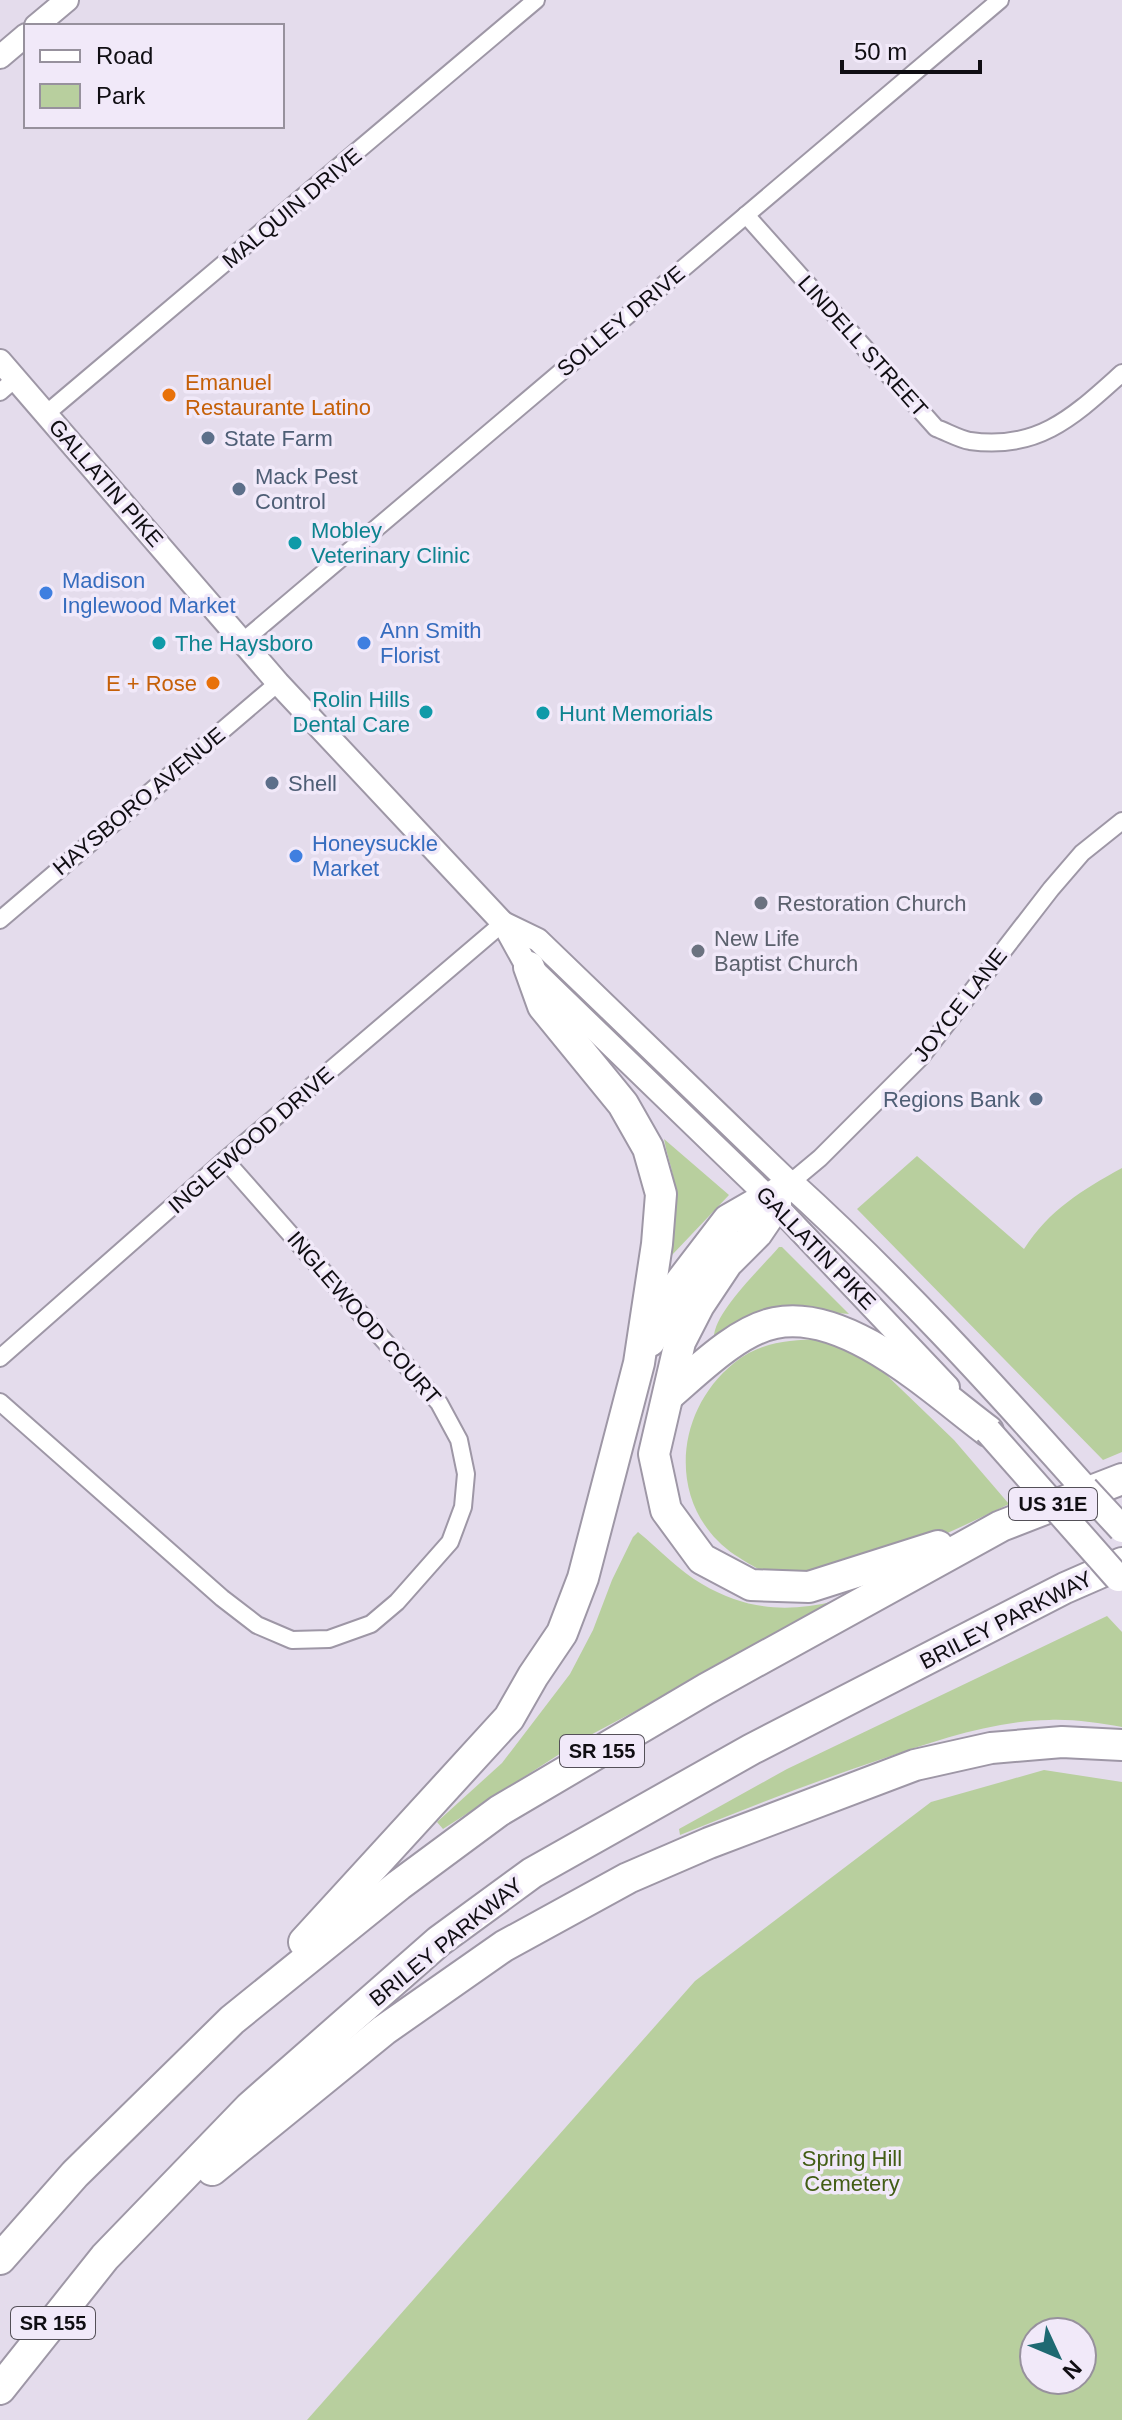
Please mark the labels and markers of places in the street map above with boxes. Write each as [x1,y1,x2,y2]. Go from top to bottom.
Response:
place label: Emanuel Restaurante Latino [185,370,371,420]
marker: Emanuel Restaurante Latino [160,386,178,404]
place label: State Farm [224,426,333,451]
marker: State Farm [199,429,217,447]
place label: Mack Pest Control [255,464,358,514]
marker: Mack Pest Control [230,480,248,498]
place label: Mobley Veterinary Clinic [311,518,470,568]
marker: Mobley Veterinary Clinic [286,534,304,552]
place label: Madison Inglewood Market [62,568,236,618]
marker: Madison Inglewood Market [37,584,55,602]
place label: Ann Smith Florist [380,618,482,668]
place label: The Haysboro [175,631,313,656]
marker: The Haysboro [150,634,168,652]
marker: Ann Smith Florist [355,634,373,652]
place label: E + Rose [106,671,197,696]
marker: E + Rose [204,674,222,692]
place label: Rolin Hills Dental Care [293,687,410,737]
place label: Hunt Memorials [559,701,713,726]
marker: Rolin Hills Dental Care [417,703,435,721]
marker: Hunt Memorials [534,704,552,722]
place label: Shell [288,771,337,796]
marker: Shell [263,774,281,792]
place label: Honeysuckle Market [312,831,438,881]
marker: Honeysuckle Market [287,847,305,865]
place label: Restoration Church [777,891,967,916]
marker: Restoration Church [752,894,770,912]
place label: New Life Baptist Church [714,926,858,976]
marker: New Life Baptist Church [689,942,707,960]
place label: Regions Bank [883,1087,1021,1112]
marker: Regions Bank [1027,1090,1045,1108]

